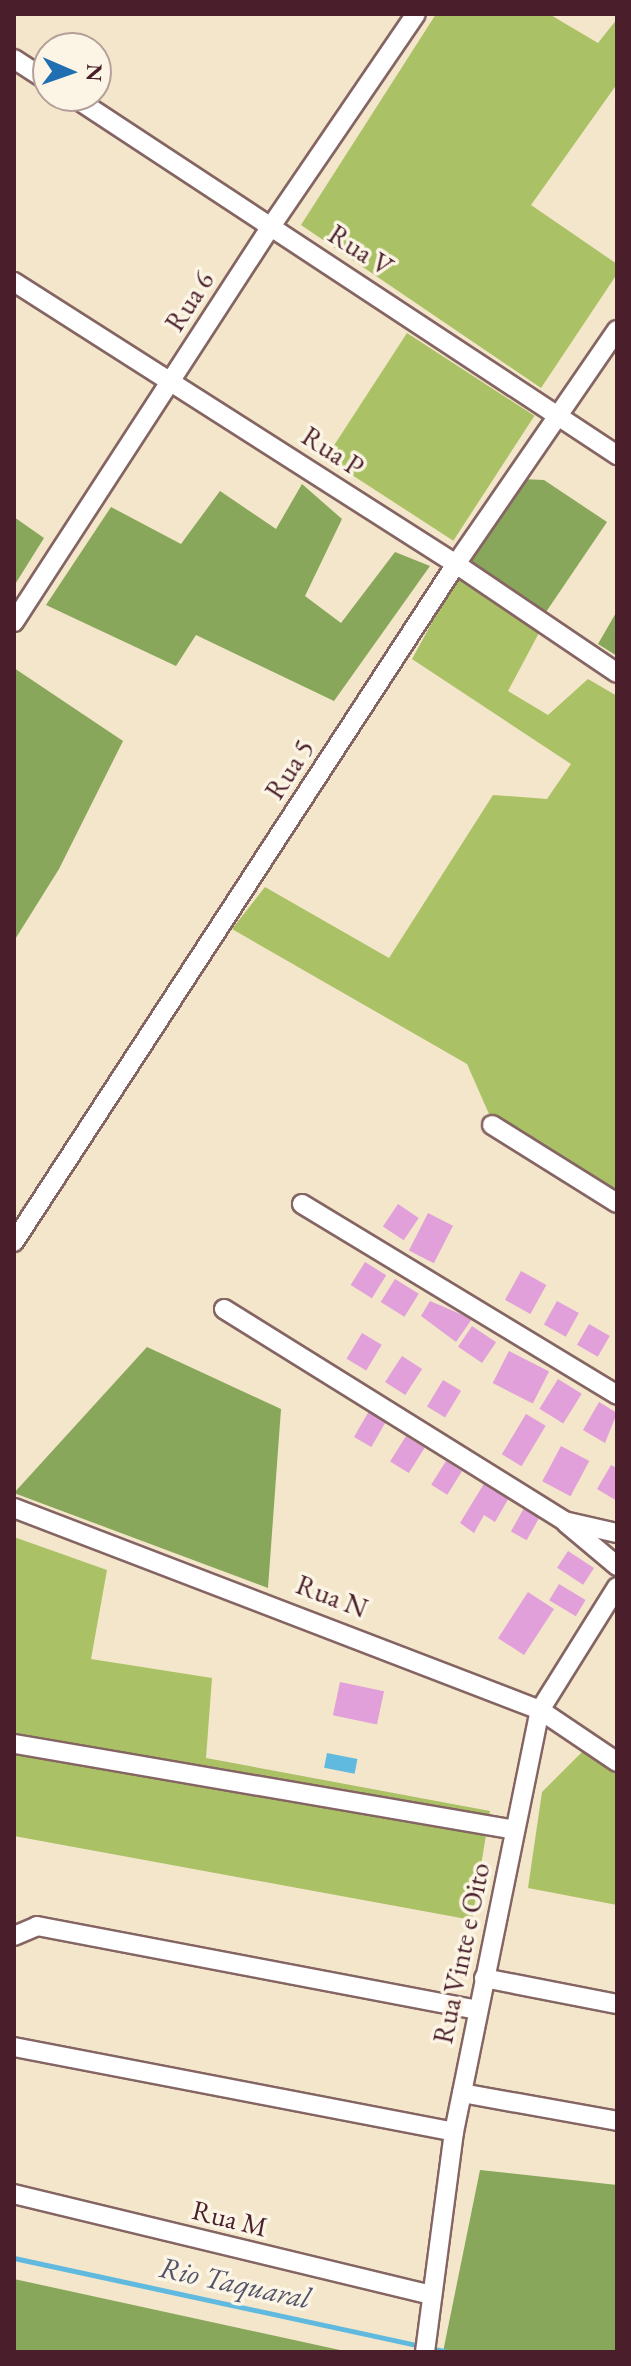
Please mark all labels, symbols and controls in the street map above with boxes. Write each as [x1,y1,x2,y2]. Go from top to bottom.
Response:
north arrow [32,32,112,112]
text: N [80,63,109,82]
street label: Rua V [322,217,400,283]
street label: Rua 6 [157,265,221,337]
street label: Rua P [296,419,370,483]
street label: Rua 5 [257,733,321,805]
street label: Rua N [292,1567,372,1625]
street label: Rua Vinte e Oito [425,1859,497,2047]
street label: Rua M [189,2192,271,2244]
water label: Rio Taquaral [156,2249,314,2317]

